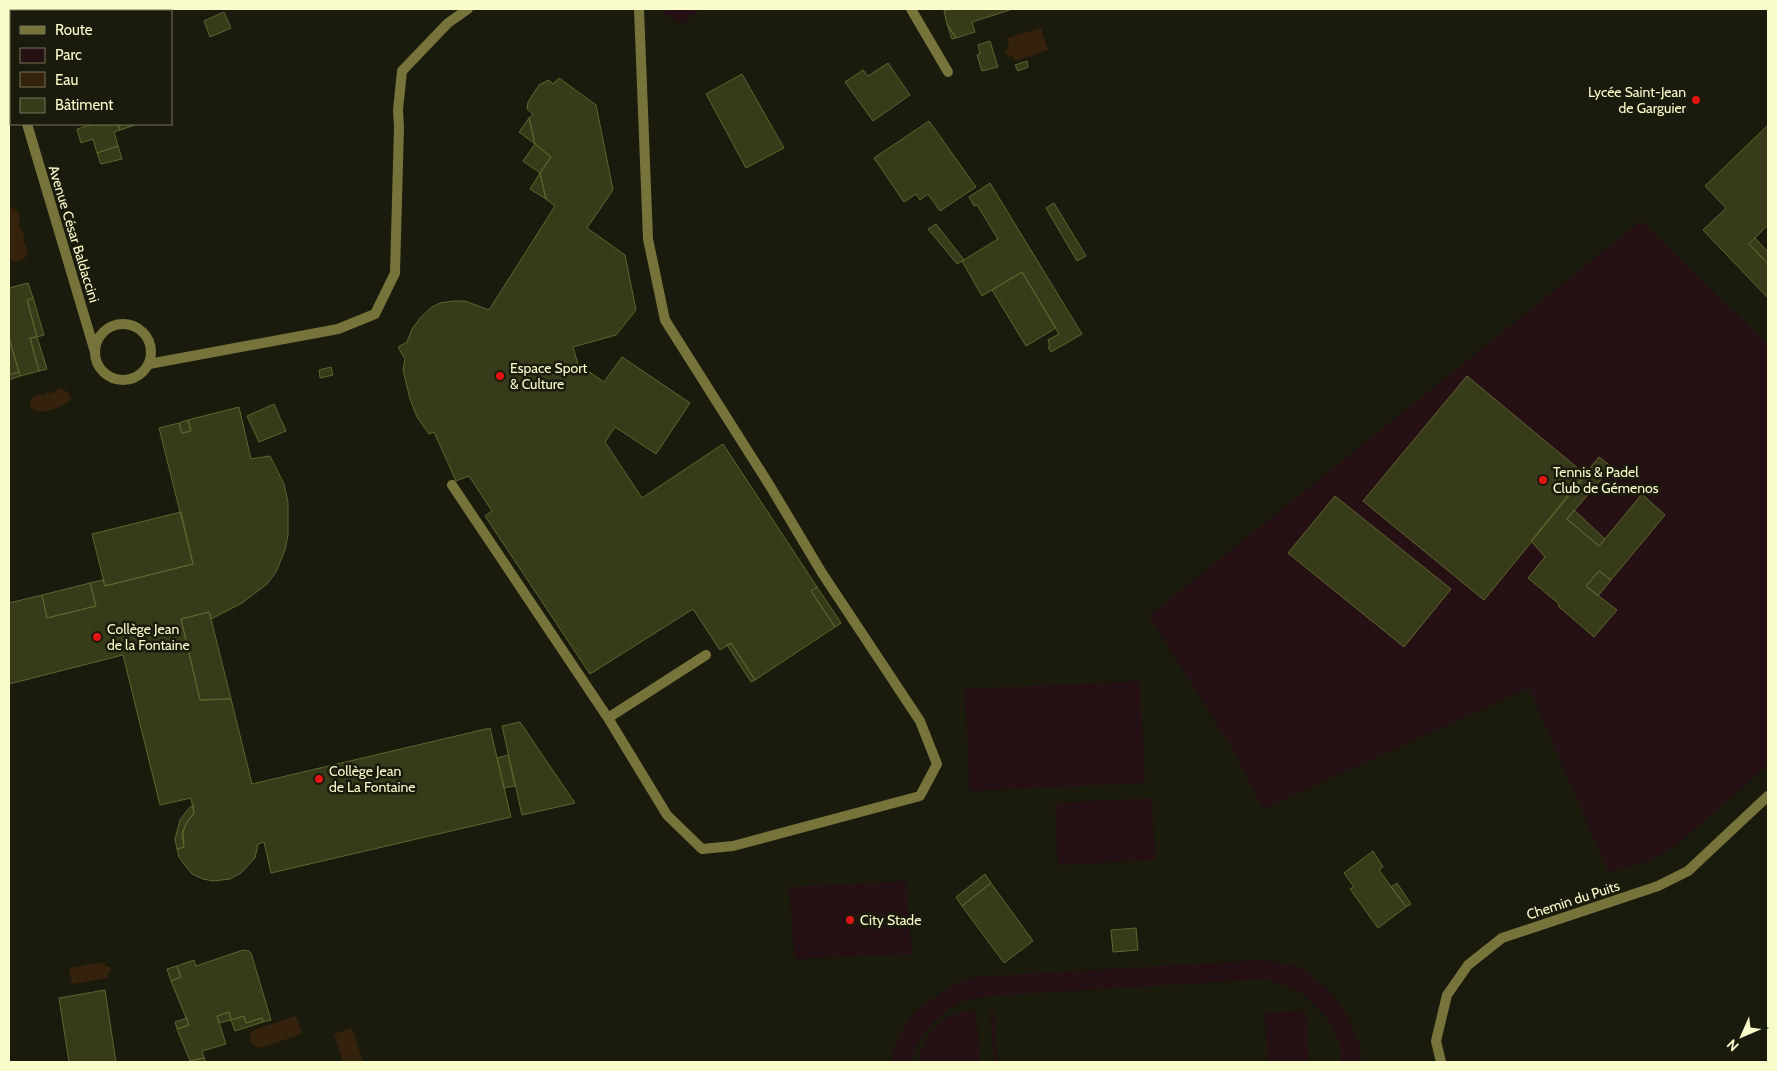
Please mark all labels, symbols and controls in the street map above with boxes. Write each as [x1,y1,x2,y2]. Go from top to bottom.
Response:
legend [10,10,172,125]
text: Route [55,21,93,39]
text: Parc [55,46,82,64]
text: Eau [55,71,78,89]
place label: Lycée Saint-Jean de Garguier [1588,83,1687,117]
marker: Lycée Saint-Jean de Garguier [1690,94,1702,106]
text: Bâtiment [55,96,113,114]
street label: Avenue César Baldaccini [45,163,103,305]
place label: Espace Sport & Culture [510,359,588,393]
marker: Espace Sport & Culture [494,370,506,382]
place label: Tennis & Padel Club de Gémenos [1553,463,1659,497]
marker: Tennis & Padel Club de Gémenos [1537,474,1549,486]
place label: Collège Jean de la Fontaine [107,620,190,654]
marker: Collège Jean de la Fontaine [91,631,103,643]
place label: Collège Jean de La Fontaine [329,762,416,796]
marker: Collège Jean de La Fontaine [313,773,325,785]
street label: Chemin du Puits [1524,876,1622,923]
place label: City Stade [860,911,921,929]
marker: City Stade [844,914,856,926]
north arrow [1717,1011,1767,1061]
text: N [1723,1035,1743,1055]

